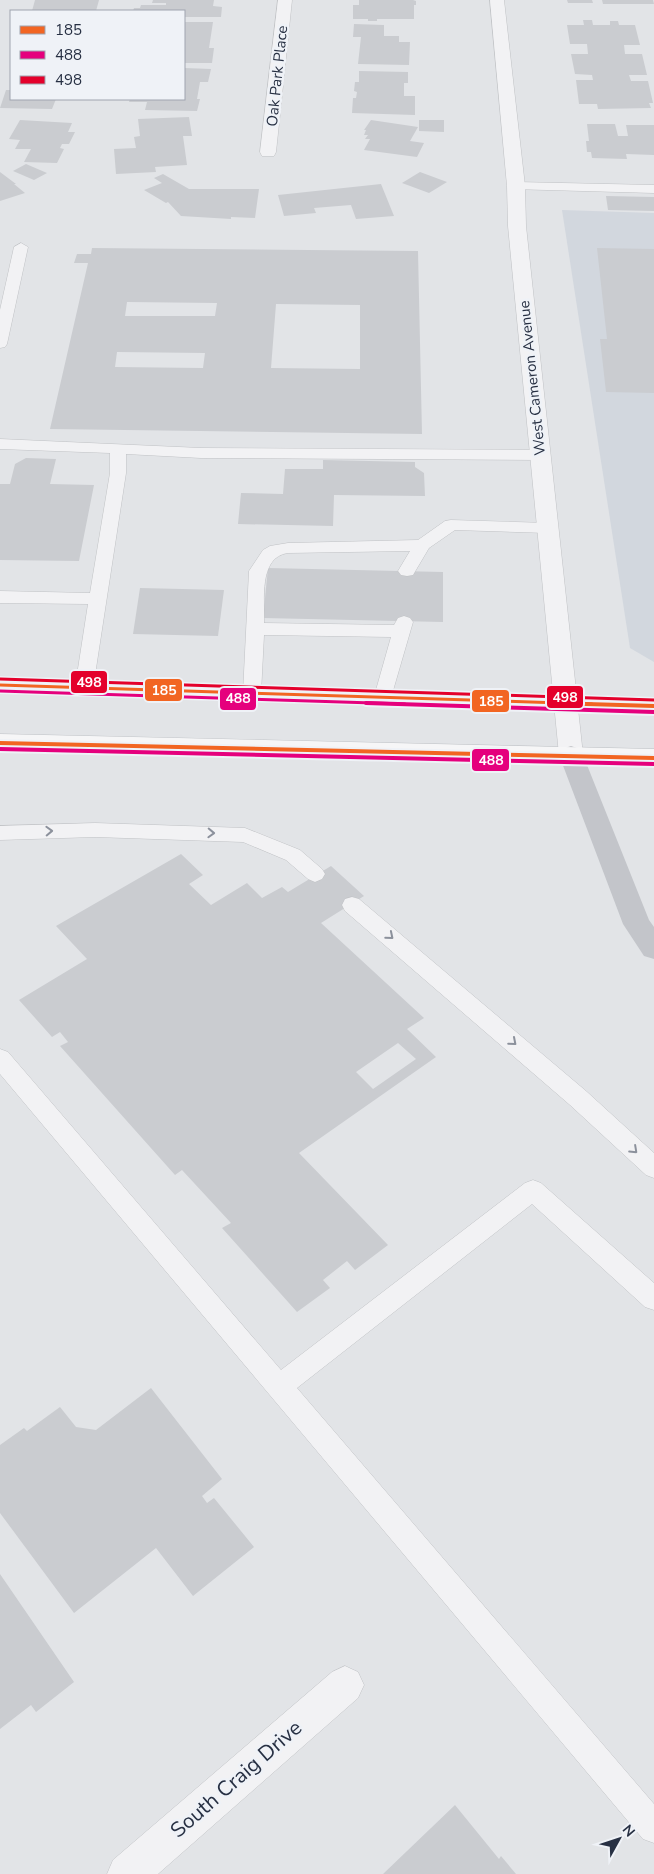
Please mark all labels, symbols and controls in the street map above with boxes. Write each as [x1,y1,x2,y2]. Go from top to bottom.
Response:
legend [10,10,185,100]
text: 185 [55,20,82,40]
street label: Oak Park Place [262,25,292,127]
text: 488 [55,45,82,65]
text: 498 [55,70,82,90]
street label: West Cameron Avenue [514,300,550,456]
line badge: 498 [70,670,108,694]
text: 498 [76,673,102,692]
line badge: 185 [144,678,183,702]
text: 185 [151,681,177,700]
line badge: 498 [546,685,584,709]
line badge: 488 [219,687,257,711]
text: 498 [552,688,578,707]
text: 488 [225,689,251,708]
line badge: 185 [471,689,510,713]
text: 185 [478,692,504,711]
line badge: 488 [471,748,510,772]
text: 488 [478,751,504,770]
one-way arrow [45,826,53,836]
one-way arrow [207,828,215,839]
one-way arrow [384,931,393,940]
one-way arrow [508,1036,517,1045]
one-way arrow [629,1144,638,1153]
street label: South Craig Drive [164,1714,308,1844]
north arrow [594,1814,644,1864]
text: N [618,1821,639,1841]

